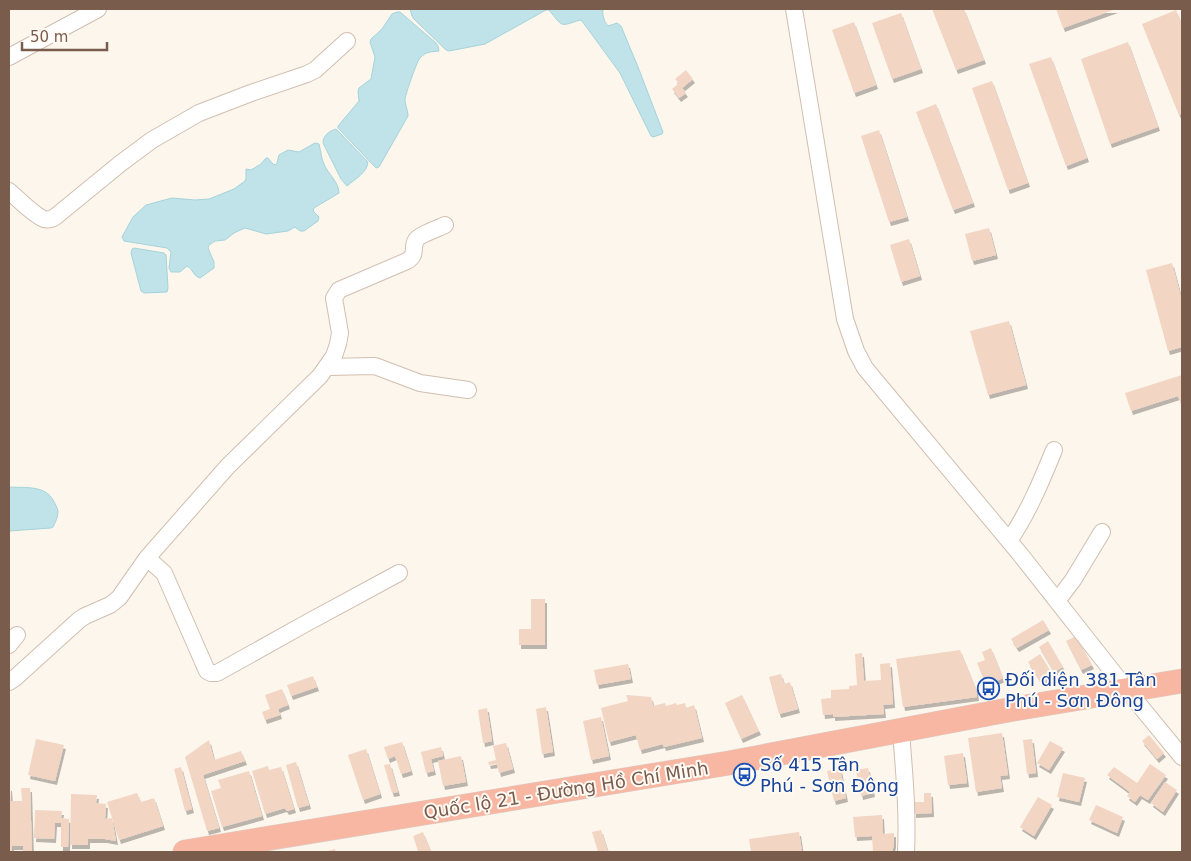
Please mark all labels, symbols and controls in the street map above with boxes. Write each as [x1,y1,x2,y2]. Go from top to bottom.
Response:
scale bar [22,20,108,52]
text: 50 m [30,28,68,46]
place label: Đối diện 381 Tân Phú - Sơn Đông [1005,669,1157,711]
bus stop icon: Đối diện 381 Tân Phú - Sơn Đông [977,677,1001,701]
place label: Số 415 Tân Phú - Sơn Đông [760,754,899,796]
street label: Quốc lộ 21 - Đường Hồ Chí Minh [422,757,710,823]
bus stop icon: Số 415 Tân Phú - Sơn Đông [732,762,756,786]

